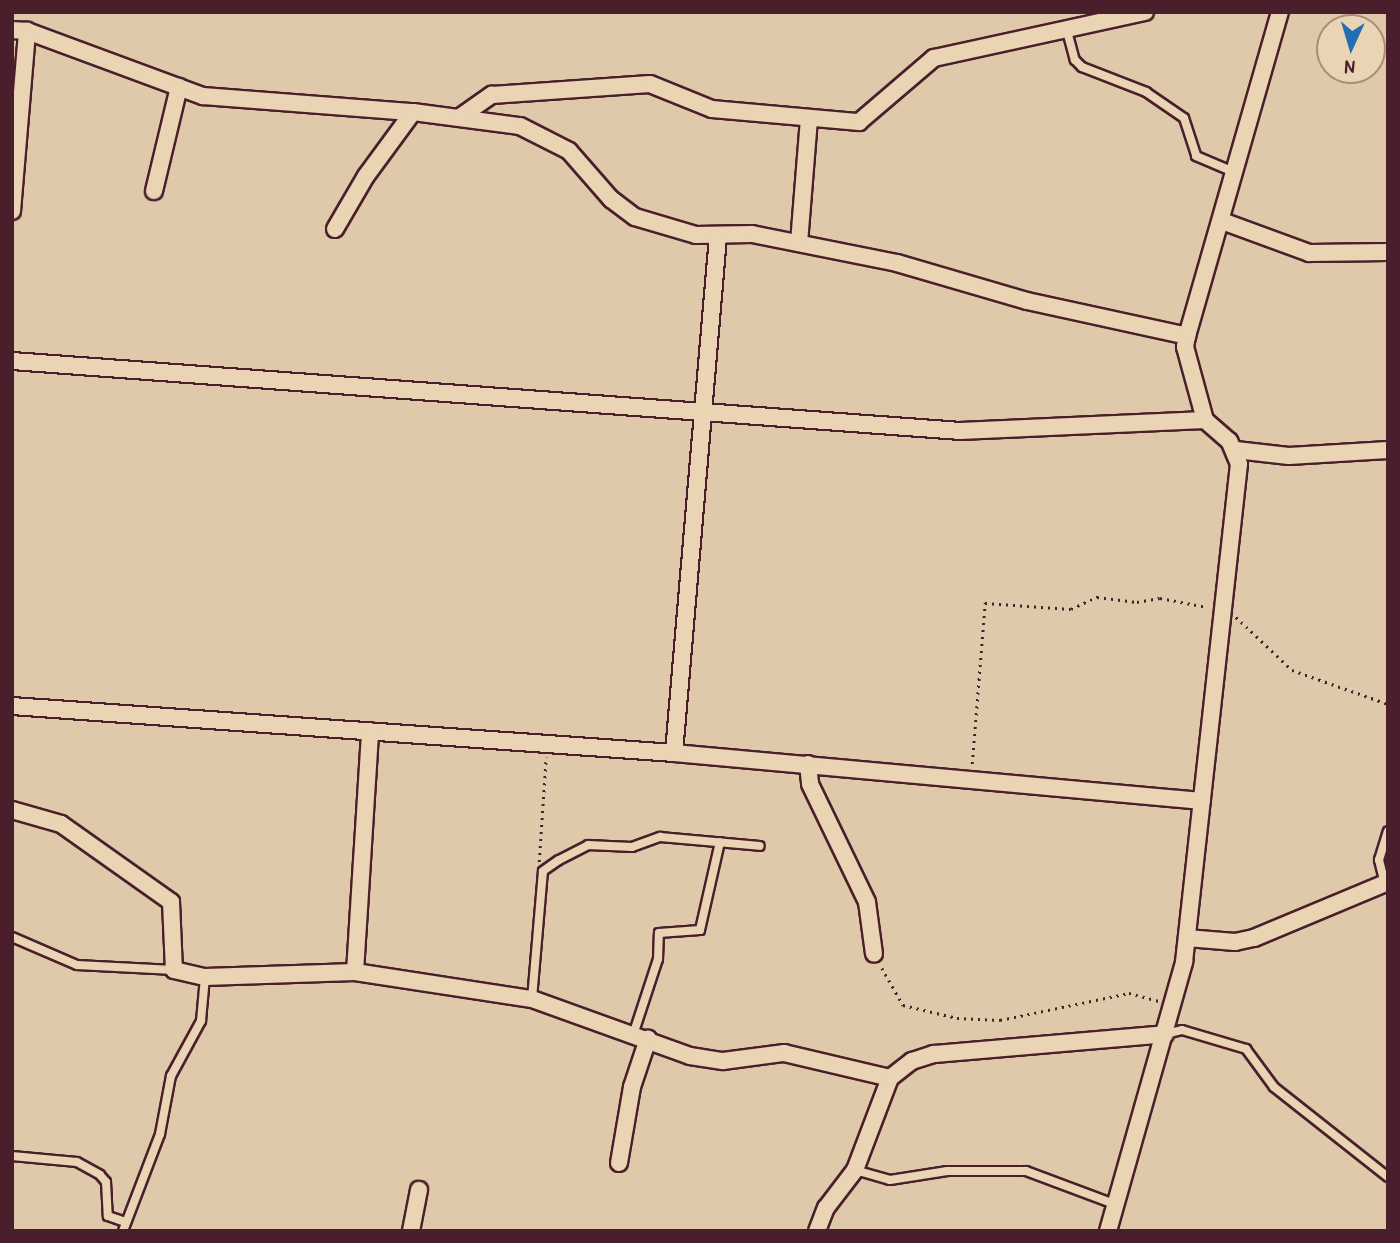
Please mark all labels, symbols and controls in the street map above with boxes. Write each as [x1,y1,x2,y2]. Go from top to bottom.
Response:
north arrow [1316,14,1386,84]
text: N [1344,55,1356,81]

